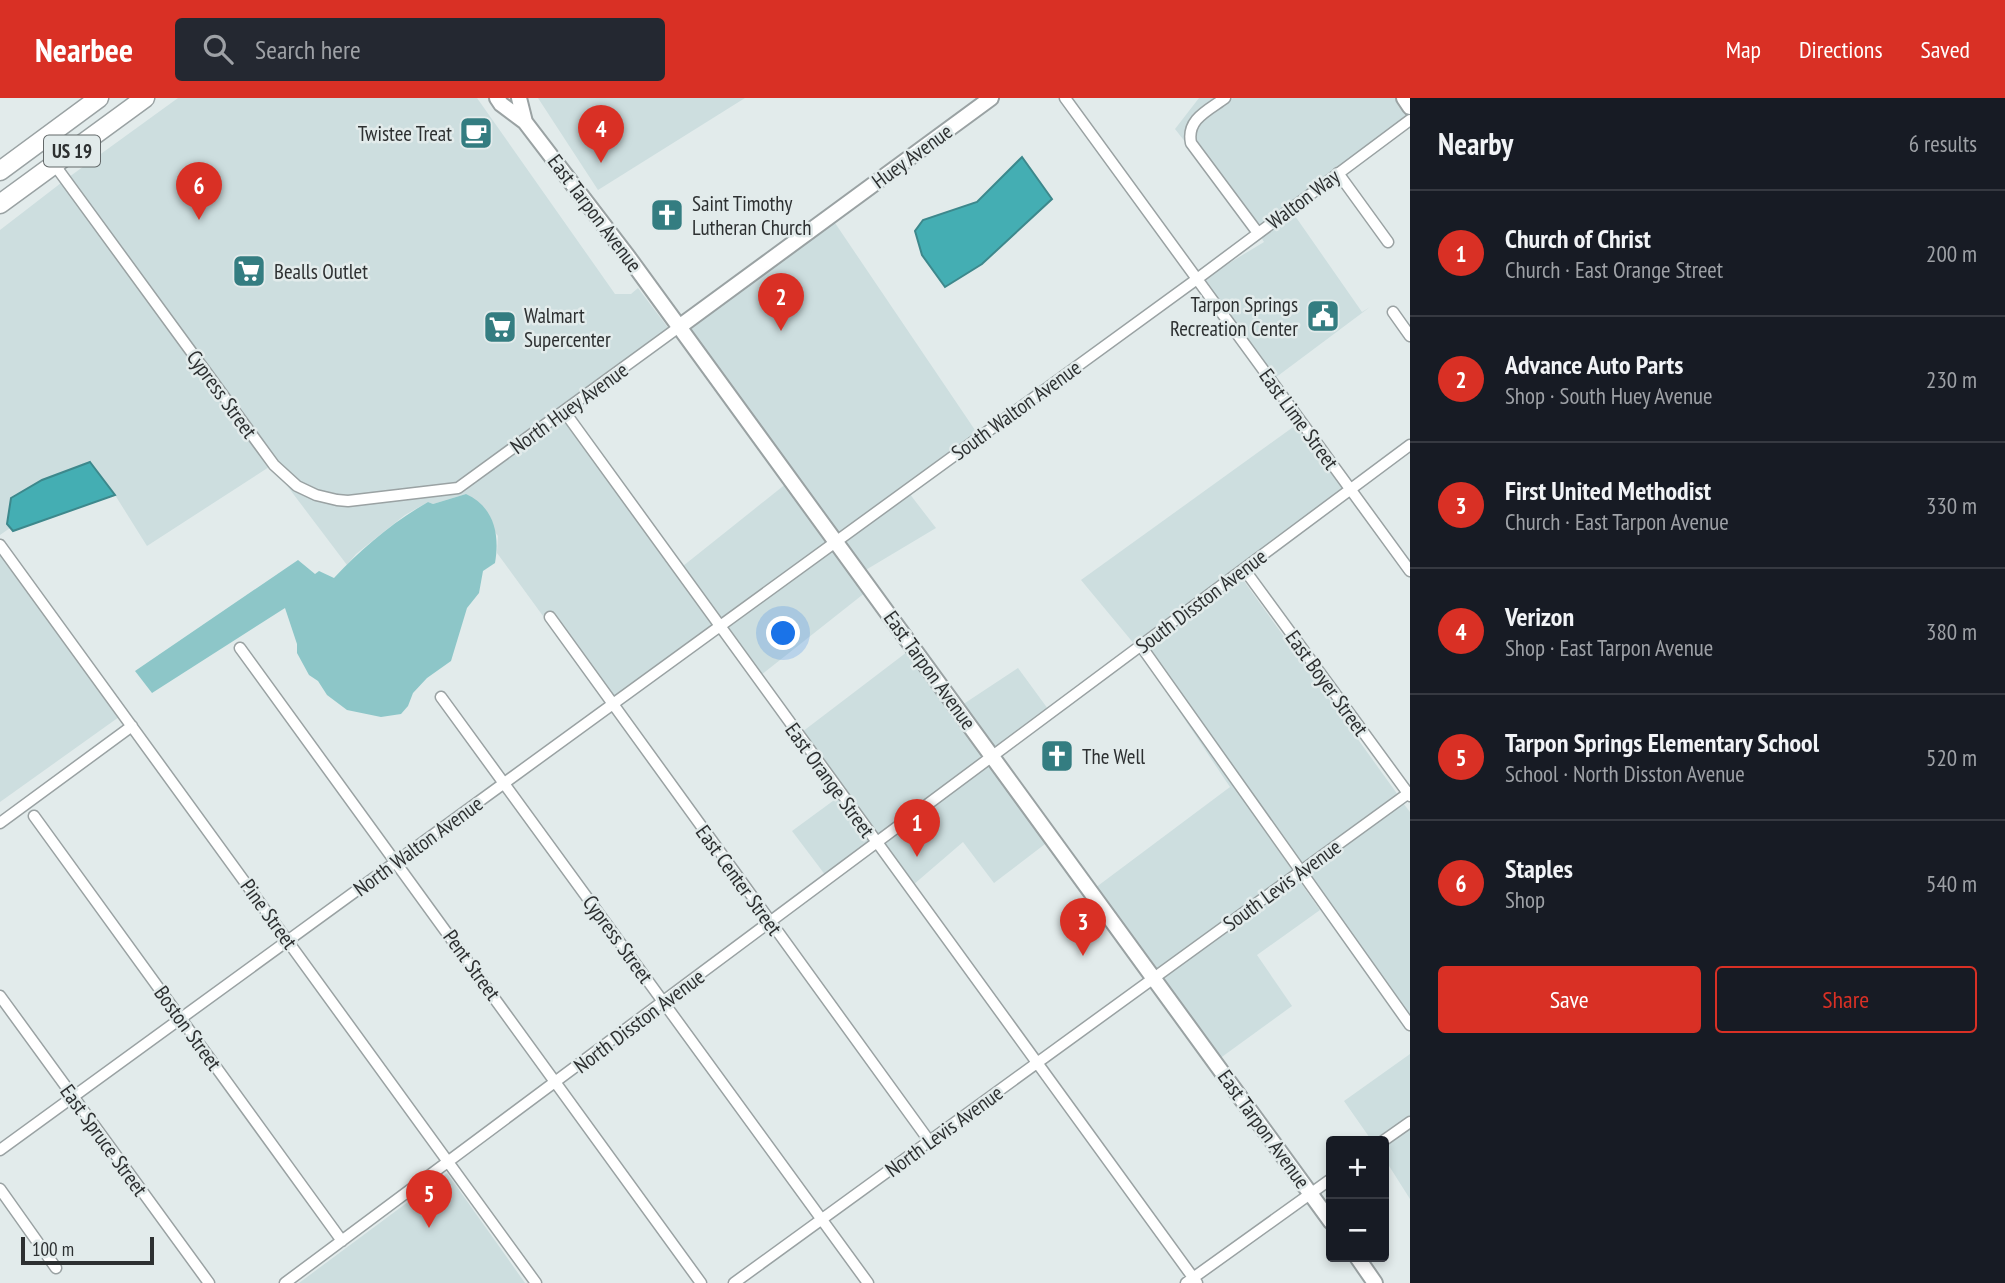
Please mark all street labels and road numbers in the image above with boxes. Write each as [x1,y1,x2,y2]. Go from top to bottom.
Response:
street label: Huey Avenue [866,118,958,194]
road number: US 19 [44,136,100,166]
street label: East Tarpon Avenue [542,149,648,277]
street label: Walton Way [1261,163,1345,235]
street label: Cypress Street [181,345,263,444]
street label: South Walton Avenue [946,354,1086,466]
street label: North Huey Avenue [505,356,633,460]
street label: East Lime Street [1253,363,1345,475]
street label: South Disston Avenue [1130,543,1272,659]
street label: East Tarpon Avenue [878,605,982,735]
street label: East Boyer Street [1280,625,1374,741]
street label: East Orange Street [779,717,881,843]
street label: North Walton Avenue [348,790,488,902]
street label: East Center Street [690,820,788,941]
street label: South Levis Avenue [1218,833,1346,937]
street label: Pine Street [235,874,304,954]
street label: Cypress Street [577,890,659,989]
street label: Pent Street [437,925,507,1006]
street label: North Disston Avenue [568,963,710,1079]
street label: Boston Street [148,980,228,1076]
street label: East Tarpon Avenue [1212,1064,1316,1194]
street label: East Spruce Street [54,1079,154,1201]
street label: North Levis Avenue [880,1079,1008,1183]

